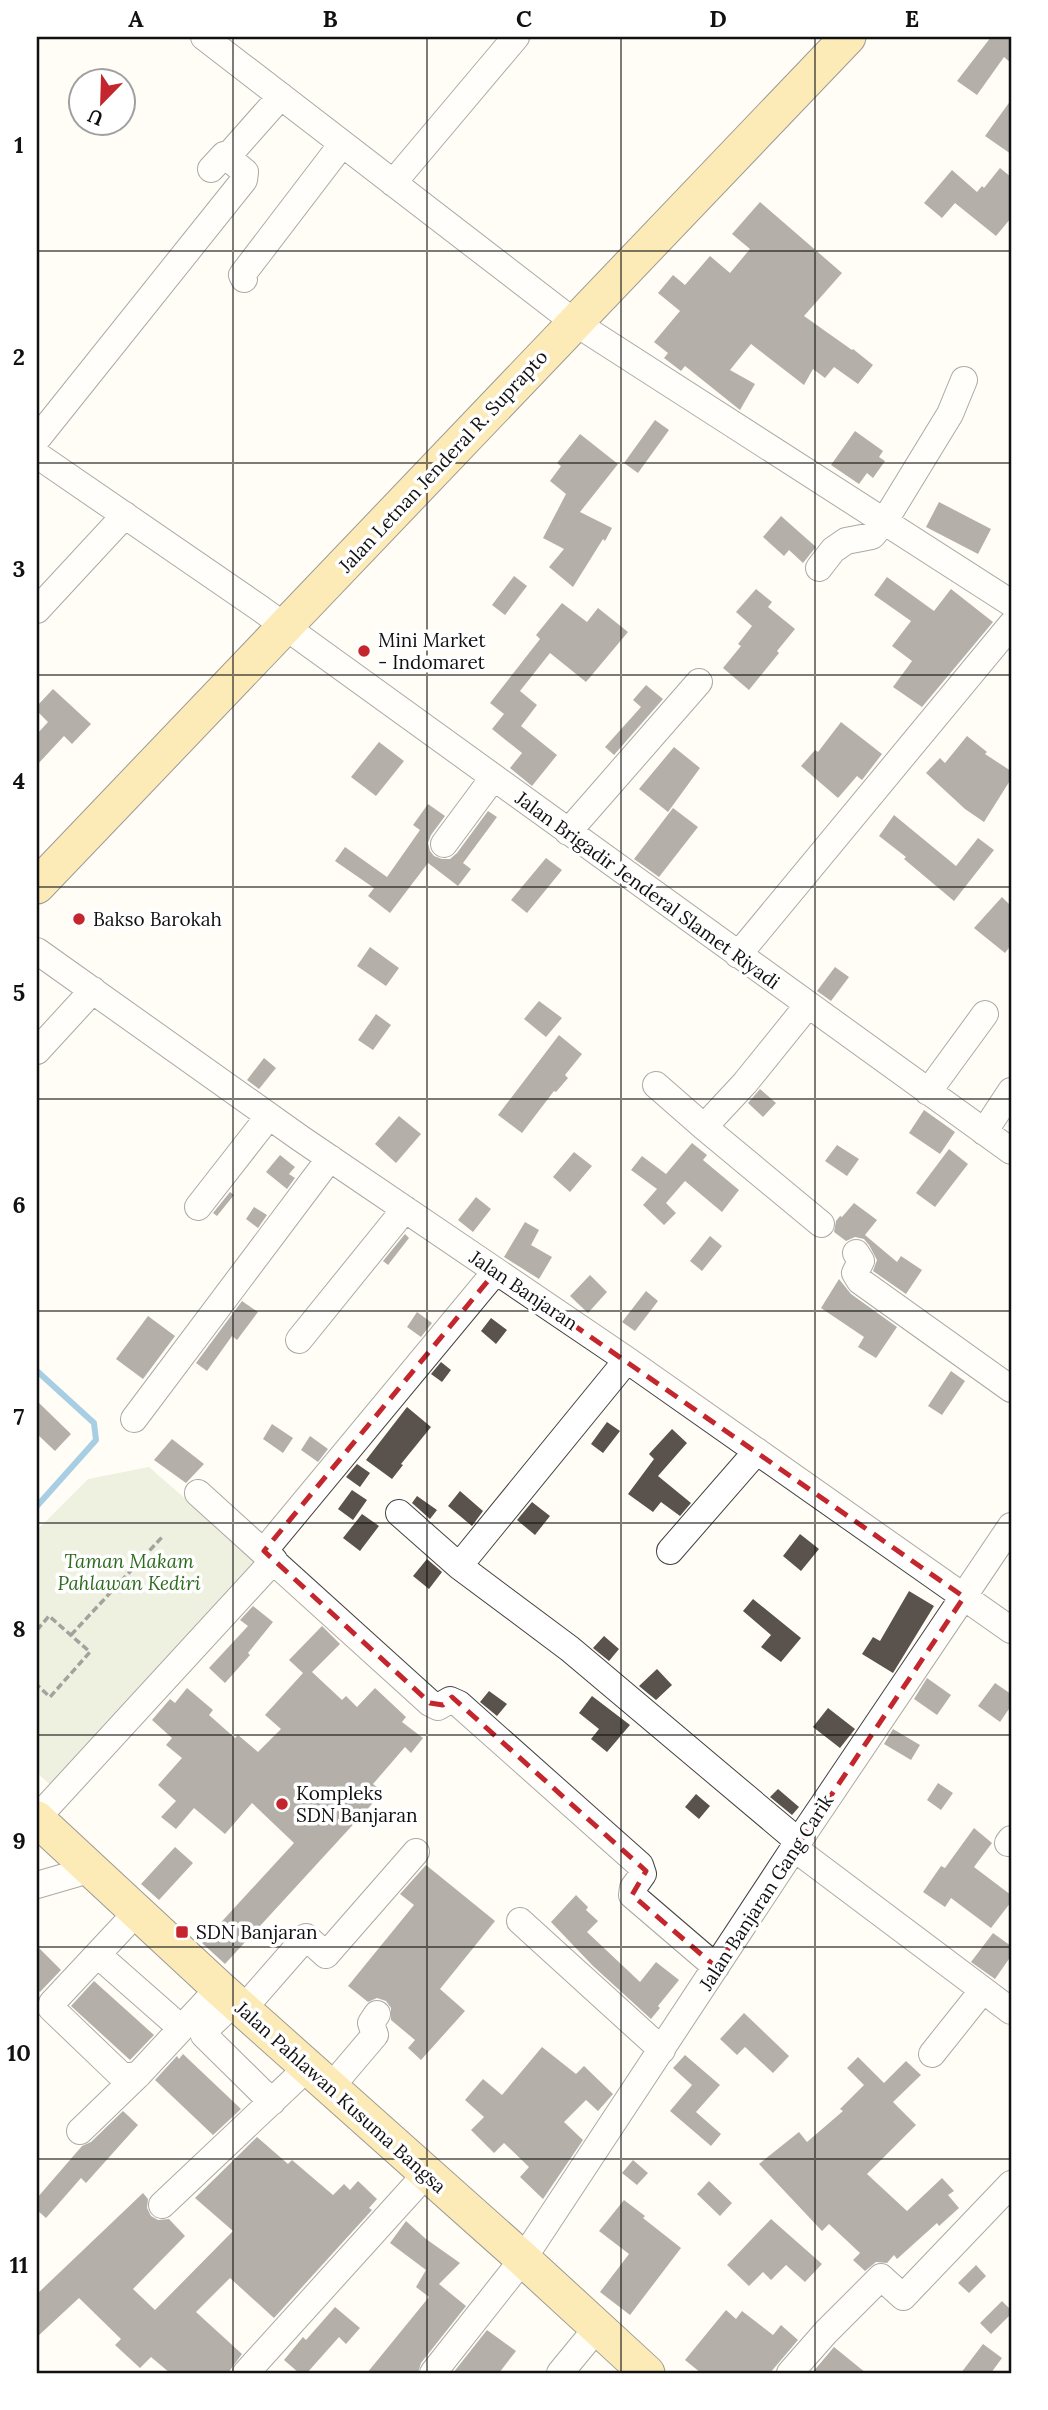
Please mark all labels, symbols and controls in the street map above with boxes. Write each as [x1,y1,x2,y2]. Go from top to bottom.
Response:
text: A [128,4,144,33]
text: B [322,4,338,33]
text: C [516,4,532,33]
text: D [709,4,727,33]
text: E [905,4,919,33]
north arrow [66,66,136,136]
text: U [84,104,107,132]
text: 1 [14,130,24,159]
text: 2 [13,342,25,371]
street label: Jalan Letnan Jenderal R. Suprapto [333,345,553,578]
text: 3 [13,554,25,583]
place label: Mini Market - Indomaret [378,628,486,674]
marker: Mini Market - Indomaret [356,643,372,659]
text: 4 [13,766,25,795]
street label: Jalan Brigadir Jenderal Slamet Riyadi [510,785,785,994]
place label: Bakso Barokah [93,907,222,931]
marker: Bakso Barokah [71,911,87,927]
text: 5 [13,978,25,1007]
text: 6 [12,1190,26,1219]
street label: Jalan Banjaran [464,1244,583,1335]
text: 7 [14,1402,25,1431]
park label: Taman Makam Pahlawan Kediri [57,1549,201,1595]
text: 8 [12,1614,26,1643]
place label: Kompleks SDN Banjaran [296,1781,417,1827]
street label: Jalan Banjaran Gang Carik [693,1789,839,1995]
marker: Kompleks SDN Banjaran [274,1796,290,1812]
text: 9 [12,1826,26,1855]
place label: SDN Banjaran [196,1920,317,1944]
marker: SDN Banjaran [174,1924,190,1940]
street label: Jalan Pahlawan Kusuma Bangsa [230,1995,451,2198]
text: 10 [7,2038,31,2067]
text: 11 [10,2250,28,2279]

